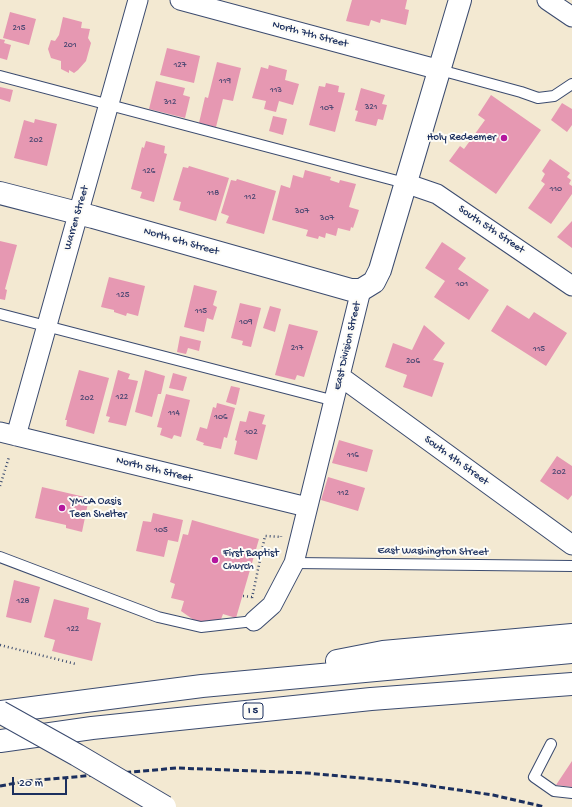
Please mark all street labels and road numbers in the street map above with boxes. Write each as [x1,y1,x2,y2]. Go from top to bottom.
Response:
street label: North 7th Street [271,19,349,51]
street label: Warren Street [62,184,92,252]
street label: South 5th Street [455,203,527,257]
street label: North 6th Street [142,225,220,259]
street label: East Division Street [331,301,365,391]
street label: South 4th Street [421,433,491,489]
street label: North 5th Street [115,454,193,486]
street label: East Washington Street [378,544,488,560]
road number: I 5 [243,703,263,719]

